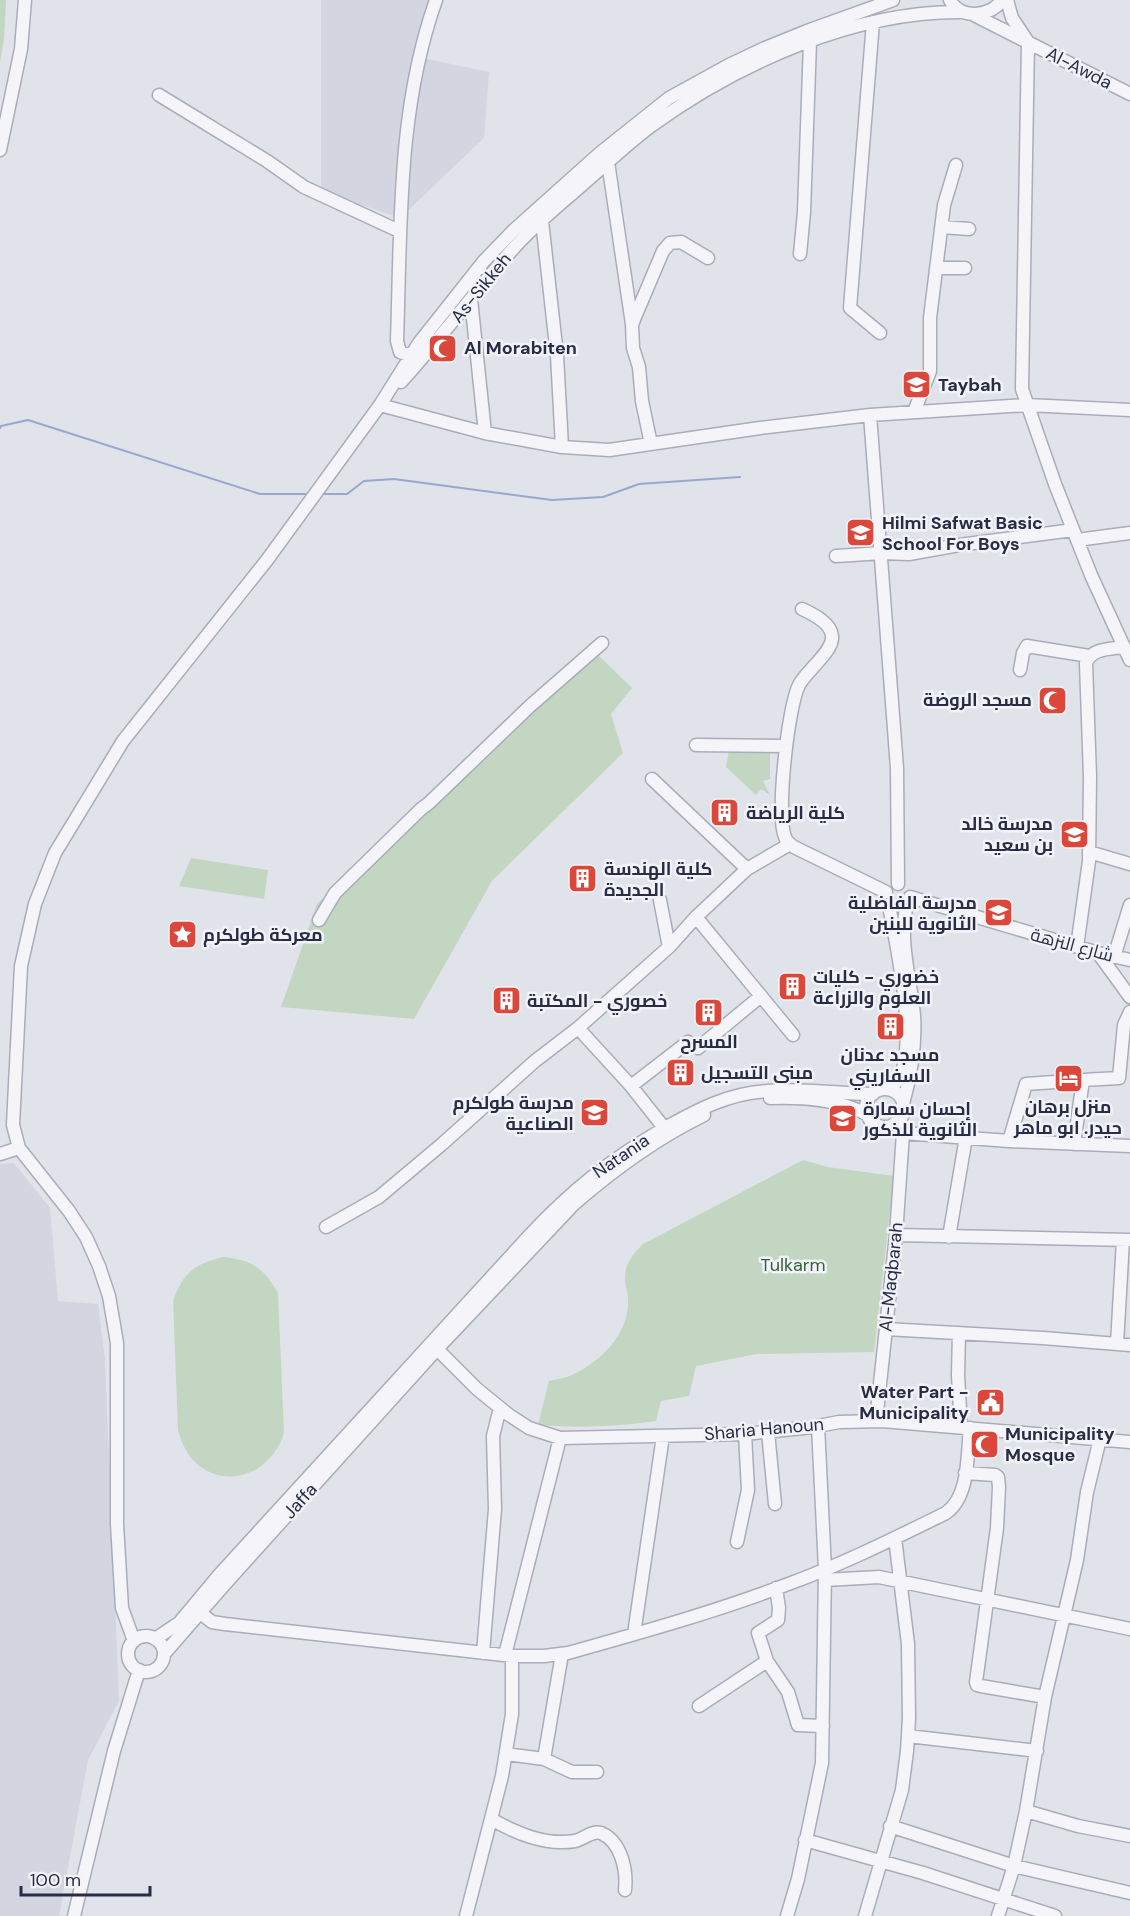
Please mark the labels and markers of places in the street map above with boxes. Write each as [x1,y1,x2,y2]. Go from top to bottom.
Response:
mosque icon: Al Morabiten [427,332,459,364]
place label: Al Morabiten [464,336,577,360]
school or university icon: Taybah [901,369,933,401]
place label: Taybah [938,373,1002,397]
place label: Hilmi Safwat Basic School For Boys [882,511,1043,556]
school or university icon: Hilmi Safwat Basic School For Boys [845,517,877,549]
mosque icon: مسجد الروضة [1037,684,1069,716]
place label: مسجد الروضة [923,688,1032,712]
building icon: كلية الرياضة [709,797,741,829]
place label: كلية الرياضة [746,801,845,825]
place label: مدرسة خالد بن سعيد [962,812,1053,857]
school or university icon: مدرسة خالد بن سعيد [1058,818,1090,850]
place label: كلية الهندسة الجديدة [604,857,712,902]
building icon: كلية الهندسة الجديدة [567,863,599,895]
place label: مدرسة الفاضلية الثانوية للبنين [848,891,977,936]
school or university icon: مدرسة الفاضلية الثانوية للبنين [982,897,1014,929]
place icon: معركة طولكرم [166,919,198,951]
place label: معركة طولكرم [203,923,323,947]
place label: خضوري - كليات العلوم والزراعة [813,965,939,1010]
building icon: خضوري - كليات العلوم والزراعة [776,971,808,1003]
building icon: خصوري - المكتبة [490,985,522,1017]
place label: خصوري - المكتبة [527,989,667,1015]
building icon: المسرح [693,997,725,1029]
building icon: مسجد عدنان السفاريني [874,1010,906,1042]
place label: المسرح [680,1030,738,1054]
place label: مسجد عدنان السفاريني [841,1043,939,1091]
building icon: مبنى التسجيل [664,1057,696,1089]
place label: مبنى التسجيل [701,1061,813,1085]
hotel icon: منزل برهان حيدر. ابو ماهر [1052,1062,1084,1094]
place label: مدرسة طولكرم الصناعية [453,1091,574,1136]
place label: منزل برهان حيدر. ابو ماهر [1013,1095,1122,1140]
school or university icon: مدرسة طولكرم الصناعية [579,1097,611,1129]
place label: إحسان سمارة الثانوية للذكور [862,1097,977,1142]
school or university icon: إحسان سمارة الثانوية للذكور [826,1103,858,1135]
place label: Water Part - Municipality [859,1380,969,1425]
public building icon: Water Part - Municipality [974,1386,1006,1418]
place label: Municipality Mosque [1005,1422,1115,1467]
mosque icon: Municipality Mosque [968,1428,1000,1460]

